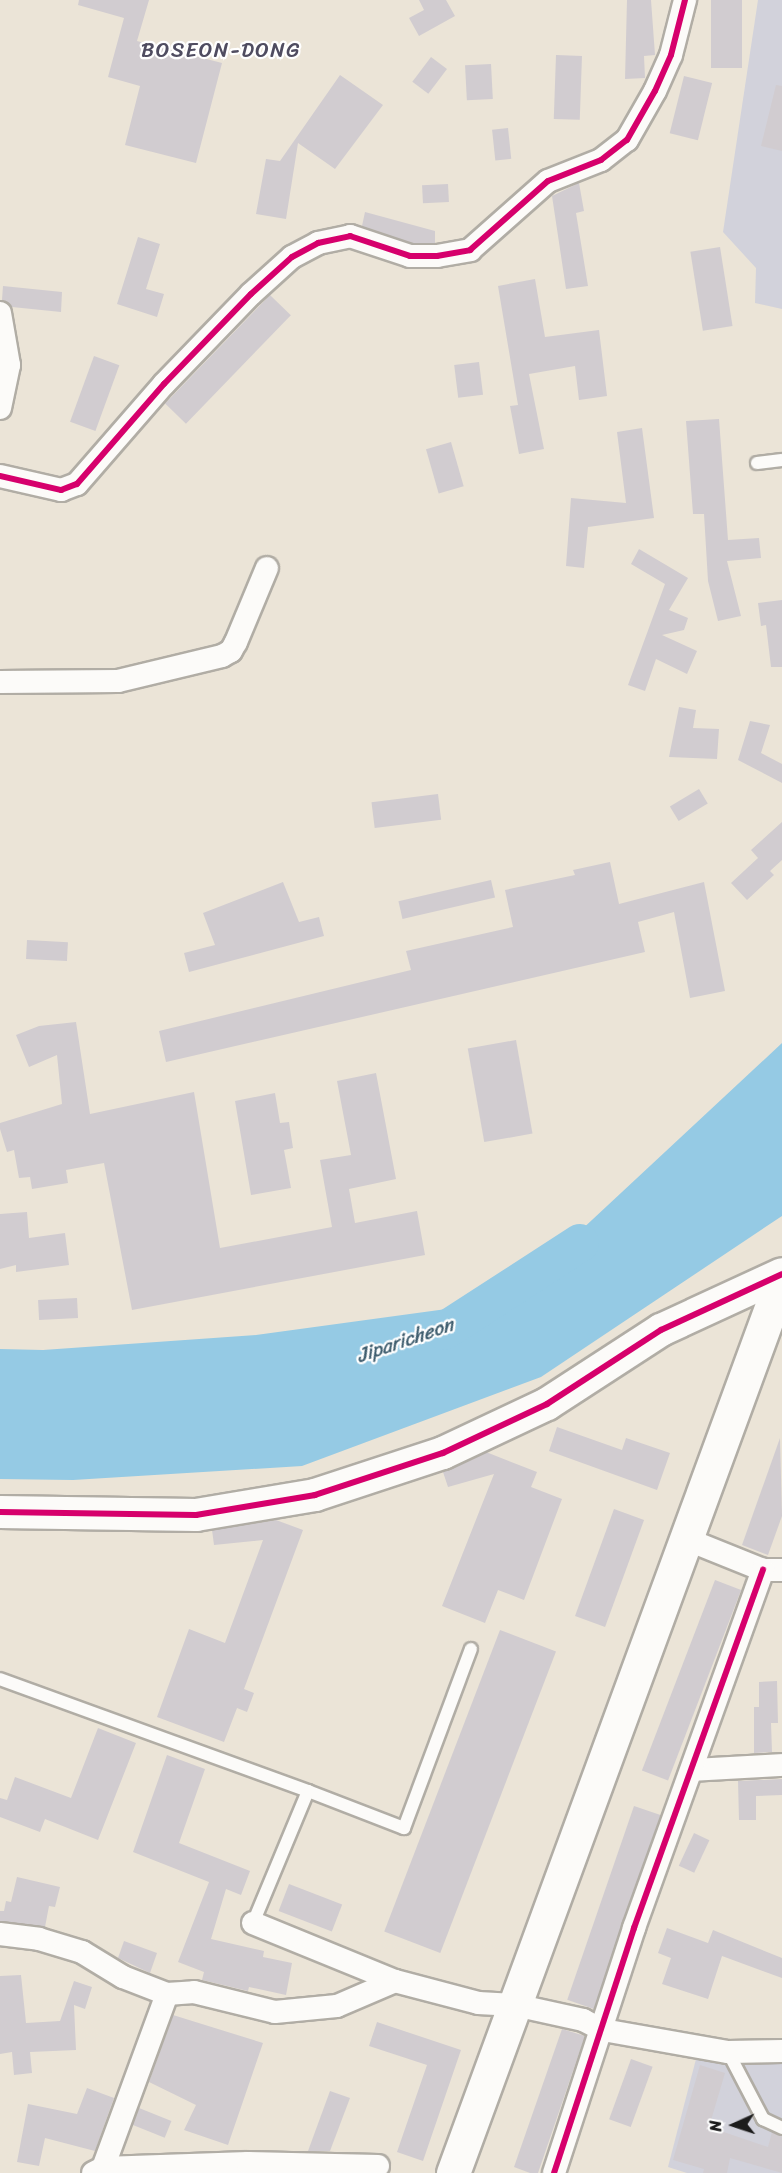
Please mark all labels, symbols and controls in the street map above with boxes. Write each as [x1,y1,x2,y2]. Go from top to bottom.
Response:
district label: BOSEON-DONG [141,37,301,63]
water label: Jiparicheon [353,1312,457,1368]
north arrow [704,2095,764,2155]
text: N [701,2120,730,2132]

